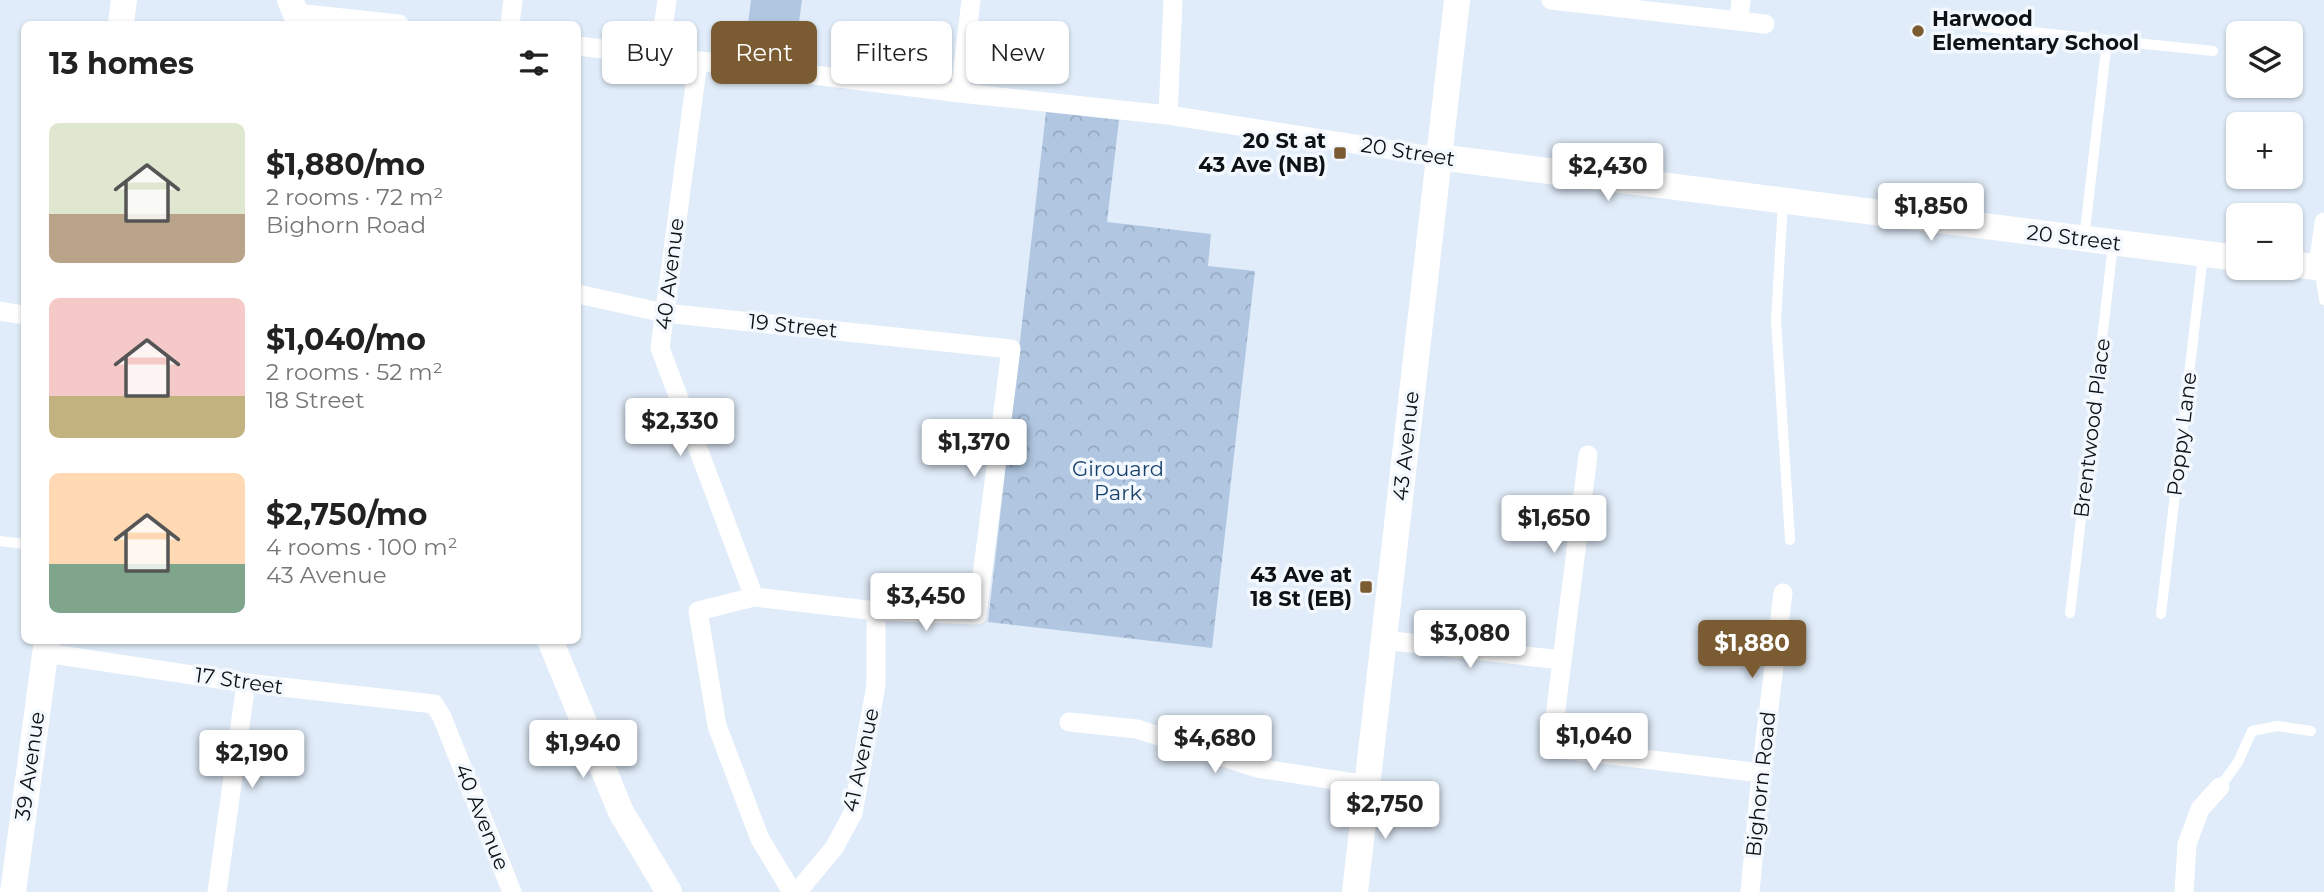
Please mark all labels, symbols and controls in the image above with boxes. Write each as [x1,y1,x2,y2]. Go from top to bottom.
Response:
place label: Harwood Elementary School [1932,6,2139,55]
chip: Buy [602,21,697,84]
chip: Rent [711,21,817,84]
chip: Filters [831,21,952,84]
chip: New [966,21,1069,84]
map controls [2226,21,2303,280]
button: layers [2226,21,2303,98]
marker: Harwood Elementary School [1910,23,1926,39]
icon: filters [515,44,553,82]
text: 13 homes [49,45,194,82]
button: + [2226,112,2303,189]
place label: 20 St at 43 Ave (NB) [1198,128,1326,177]
street label: 20 Street [1359,132,1457,171]
pin: $2,430 [1551,144,1665,203]
marker: 20 St at 43 Ave (NB) [1332,145,1348,161]
text: $1,880/mo [266,146,425,183]
icon: home [105,151,189,235]
text: $2,430 [1568,152,1648,180]
text: 2 rooms · 72 m² [266,183,443,211]
pin: $1,850 [1874,184,1988,243]
text: $1,850 [1894,192,1968,220]
button: − [2226,203,2303,280]
text: Bighorn Road [266,211,426,239]
street label: 40 Avenue [650,217,689,331]
street label: 20 Street [2026,219,2123,256]
street label: 19 Street [747,308,839,343]
text: $1,040/mo [266,321,426,358]
icon: home [105,326,189,410]
street label: Brentwood Place [2068,337,2115,519]
text: 2 rooms · 52 m² [266,358,443,386]
street label: Poppy Lane [2162,371,2202,497]
text: 18 Street [266,386,365,414]
street label: 43 Avenue [1387,390,1424,502]
pin: $2,330 [623,398,737,458]
text: $2,330 [641,407,719,435]
pin: $1,370 [917,420,1031,479]
text: $1,370 [938,428,1010,456]
park label: Girouard Park [1072,456,1164,505]
text: $2,750/mo [266,496,427,533]
pin: $1,650 [1497,496,1611,555]
icon: home [105,501,189,585]
text: $1,650 [1517,504,1591,532]
text: 4 rooms · 100 m² [266,533,458,561]
text: 43 Avenue [266,561,387,589]
place label: 43 Ave at 18 St (EB) [1250,562,1352,611]
pin: $3,450 [869,574,983,633]
marker: 43 Ave at 18 St (EB) [1358,579,1374,595]
text: $3,450 [886,582,966,610]
pin: $3,080 [1413,610,1527,670]
text: $3,080 [1430,619,1510,647]
pin: $1,880 [1695,620,1809,680]
text: $1,880 [1714,629,1790,657]
street label: 17 Street [193,662,285,699]
street label: 41 Avenue [837,706,884,814]
street label: 39 Avenue [10,710,49,822]
street label: Bighorn Road [1740,710,1781,858]
pin: $1,040 [1537,714,1651,773]
pin: $4,680 [1158,716,1272,775]
pin: $1,940 [526,720,640,780]
text: $1,040 [1556,722,1632,750]
text: $4,680 [1174,724,1256,752]
text: $1,940 [545,729,621,757]
pin: $2,190 [195,730,309,790]
text: $2,190 [215,739,289,767]
street label: 40 Avenue [450,760,515,874]
pin: $2,750 [1328,782,1442,841]
text: $2,750 [1346,790,1424,818]

